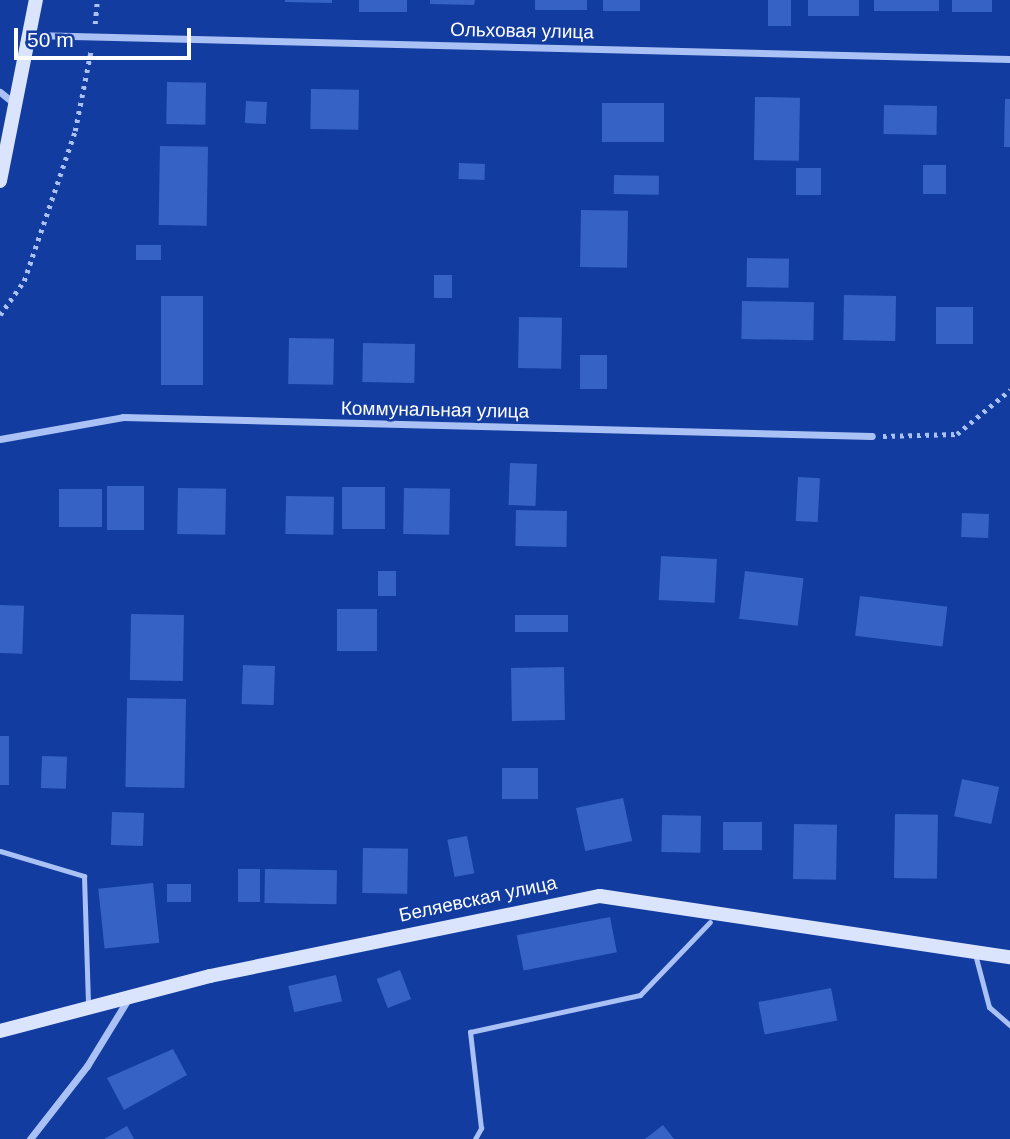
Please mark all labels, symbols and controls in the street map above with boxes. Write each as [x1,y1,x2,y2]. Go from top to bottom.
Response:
scale bar [18,14,194,58]
street label: Ольховая улица [450,18,594,44]
text: 50 m [27,28,74,51]
street label: Коммунальная улица [341,397,529,423]
street label: Беляевская улица [397,871,559,927]

